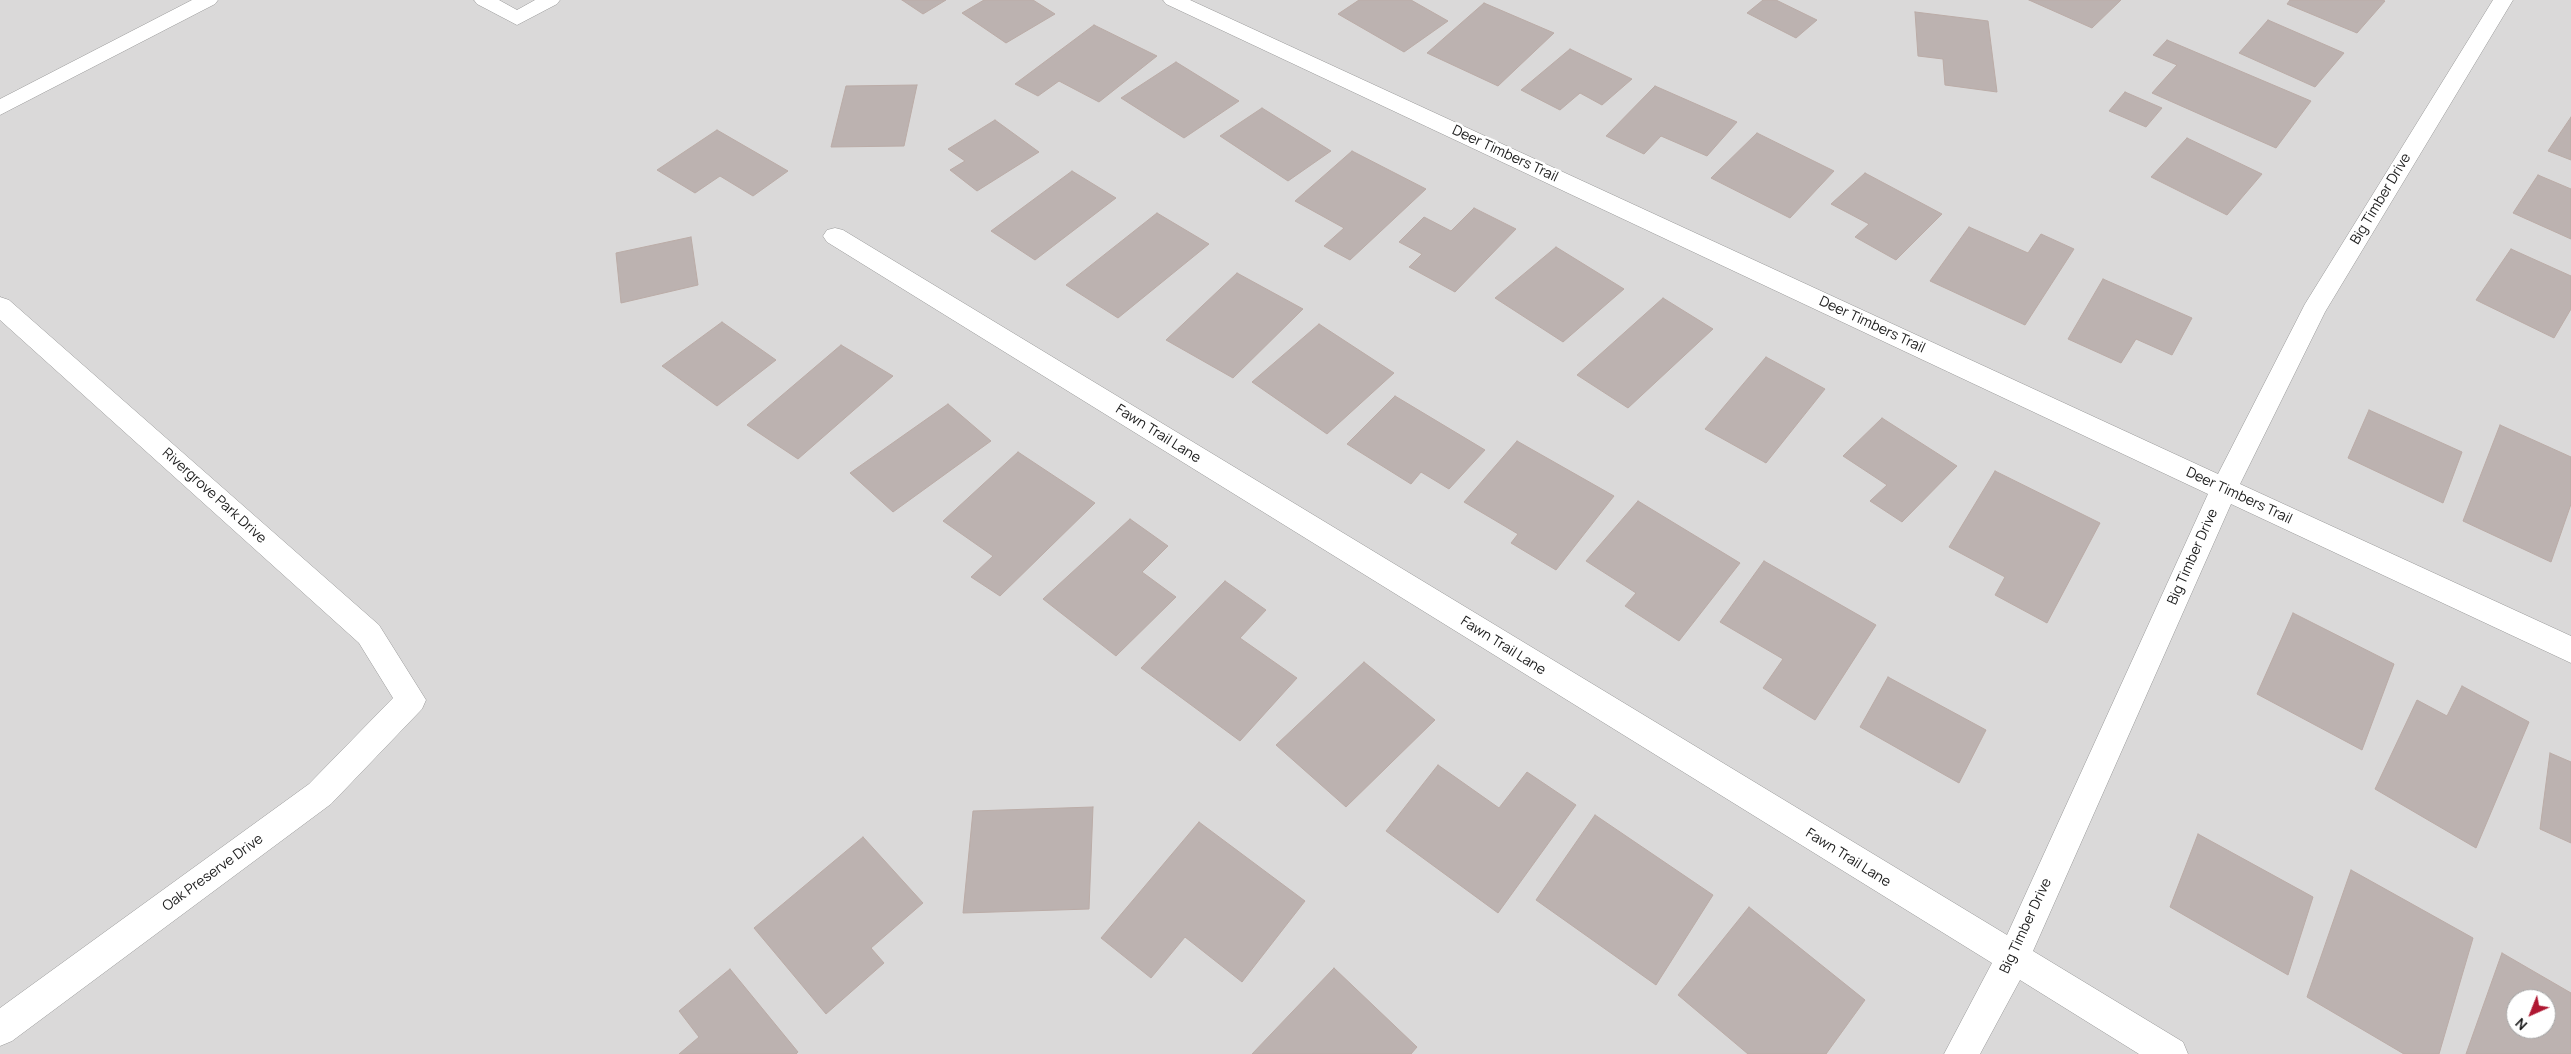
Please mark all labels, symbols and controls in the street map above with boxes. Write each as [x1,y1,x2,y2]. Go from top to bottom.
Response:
street label: Deer Timbers Trail [1449,122,1561,186]
street label: Big Timber Drive [2347,150,2415,248]
street label: Deer Timbers Trail [1816,293,1928,357]
street label: Fawn Trail Lane [1112,401,1204,467]
street label: Rivergrove Park Drive [158,445,270,547]
street label: Deer Timbers Trail [2183,464,2295,528]
street label: Big Timber Drive [2164,506,2222,608]
street label: Fawn Trail Lane [1457,613,1549,679]
street label: Fawn Trail Lane [1802,825,1894,891]
street label: Oak Preserve Drive [159,831,267,915]
street label: Big Timber Drive [1997,876,2055,976]
north arrow [2506,989,2556,1039]
text: N [2511,1014,2531,1035]

